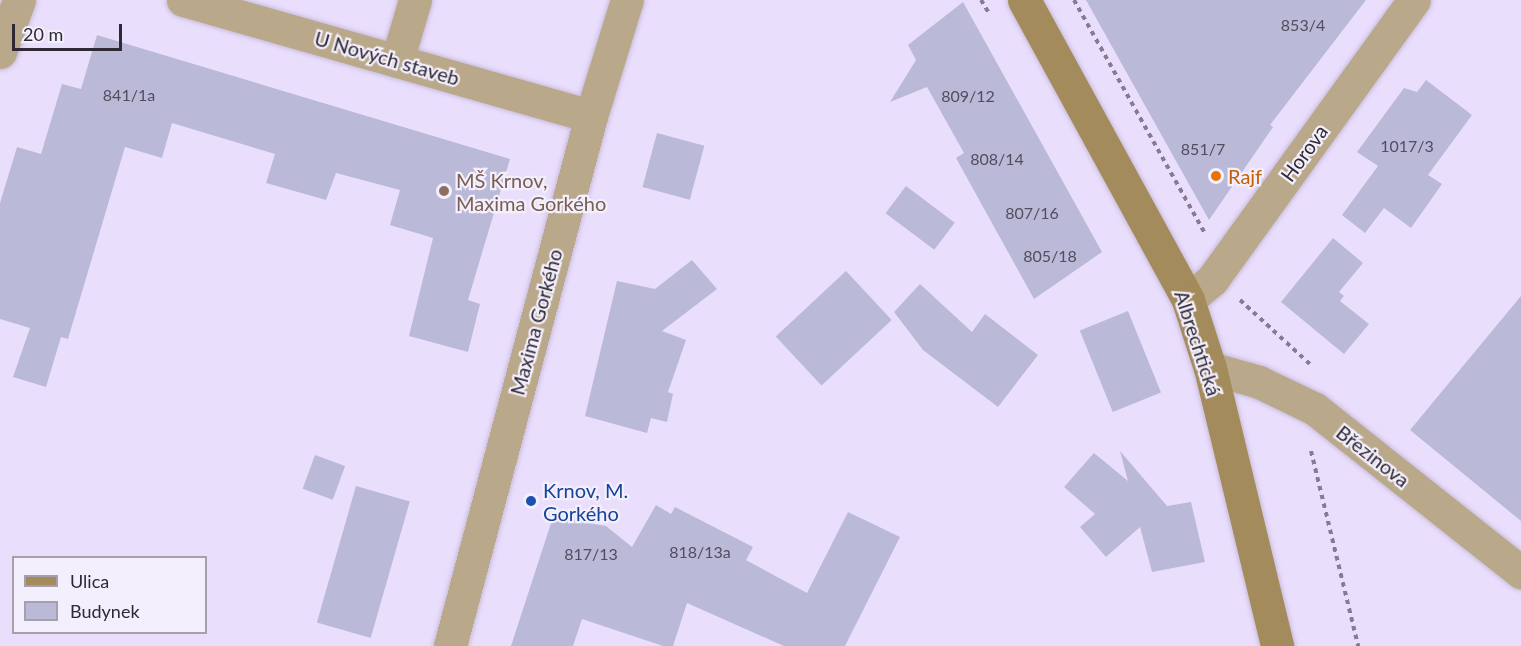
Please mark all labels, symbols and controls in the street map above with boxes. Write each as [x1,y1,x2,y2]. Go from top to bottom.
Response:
scale bar [15,12,124,50]
house number: 853/4 [1281,15,1325,35]
text: 20 m [23,23,63,45]
street label: U Nových staveb [312,26,462,90]
house number: 841/1a [103,85,155,105]
house number: 809/12 [941,86,995,106]
street label: Horova [1275,120,1333,186]
house number: 1017/3 [1380,136,1434,156]
house number: 851/7 [1181,139,1225,159]
house number: 808/14 [970,149,1024,169]
place label: Rajf [1228,164,1262,188]
place label: MŠ Krnov, Maxima Gorkého [456,168,606,215]
marker: Rajf [1209,169,1223,183]
marker: MŠ Krnov, Maxima Gorkého [437,184,451,198]
house number: 807/16 [1005,203,1059,223]
street label: Maxima Gorkého [505,246,567,398]
house number: 805/18 [1023,246,1077,266]
street label: Albrechtická [1170,287,1226,399]
street label: Březinova [1332,420,1414,492]
place label: Krnov, M. Gorkého [543,478,628,525]
marker: Krnov, M. Gorkého [524,494,538,508]
house number: 818/13a [669,542,731,562]
house number: 817/13 [564,544,618,564]
legend [12,556,207,634]
text: Ulica [70,570,109,592]
text: Budynek [70,600,140,622]

